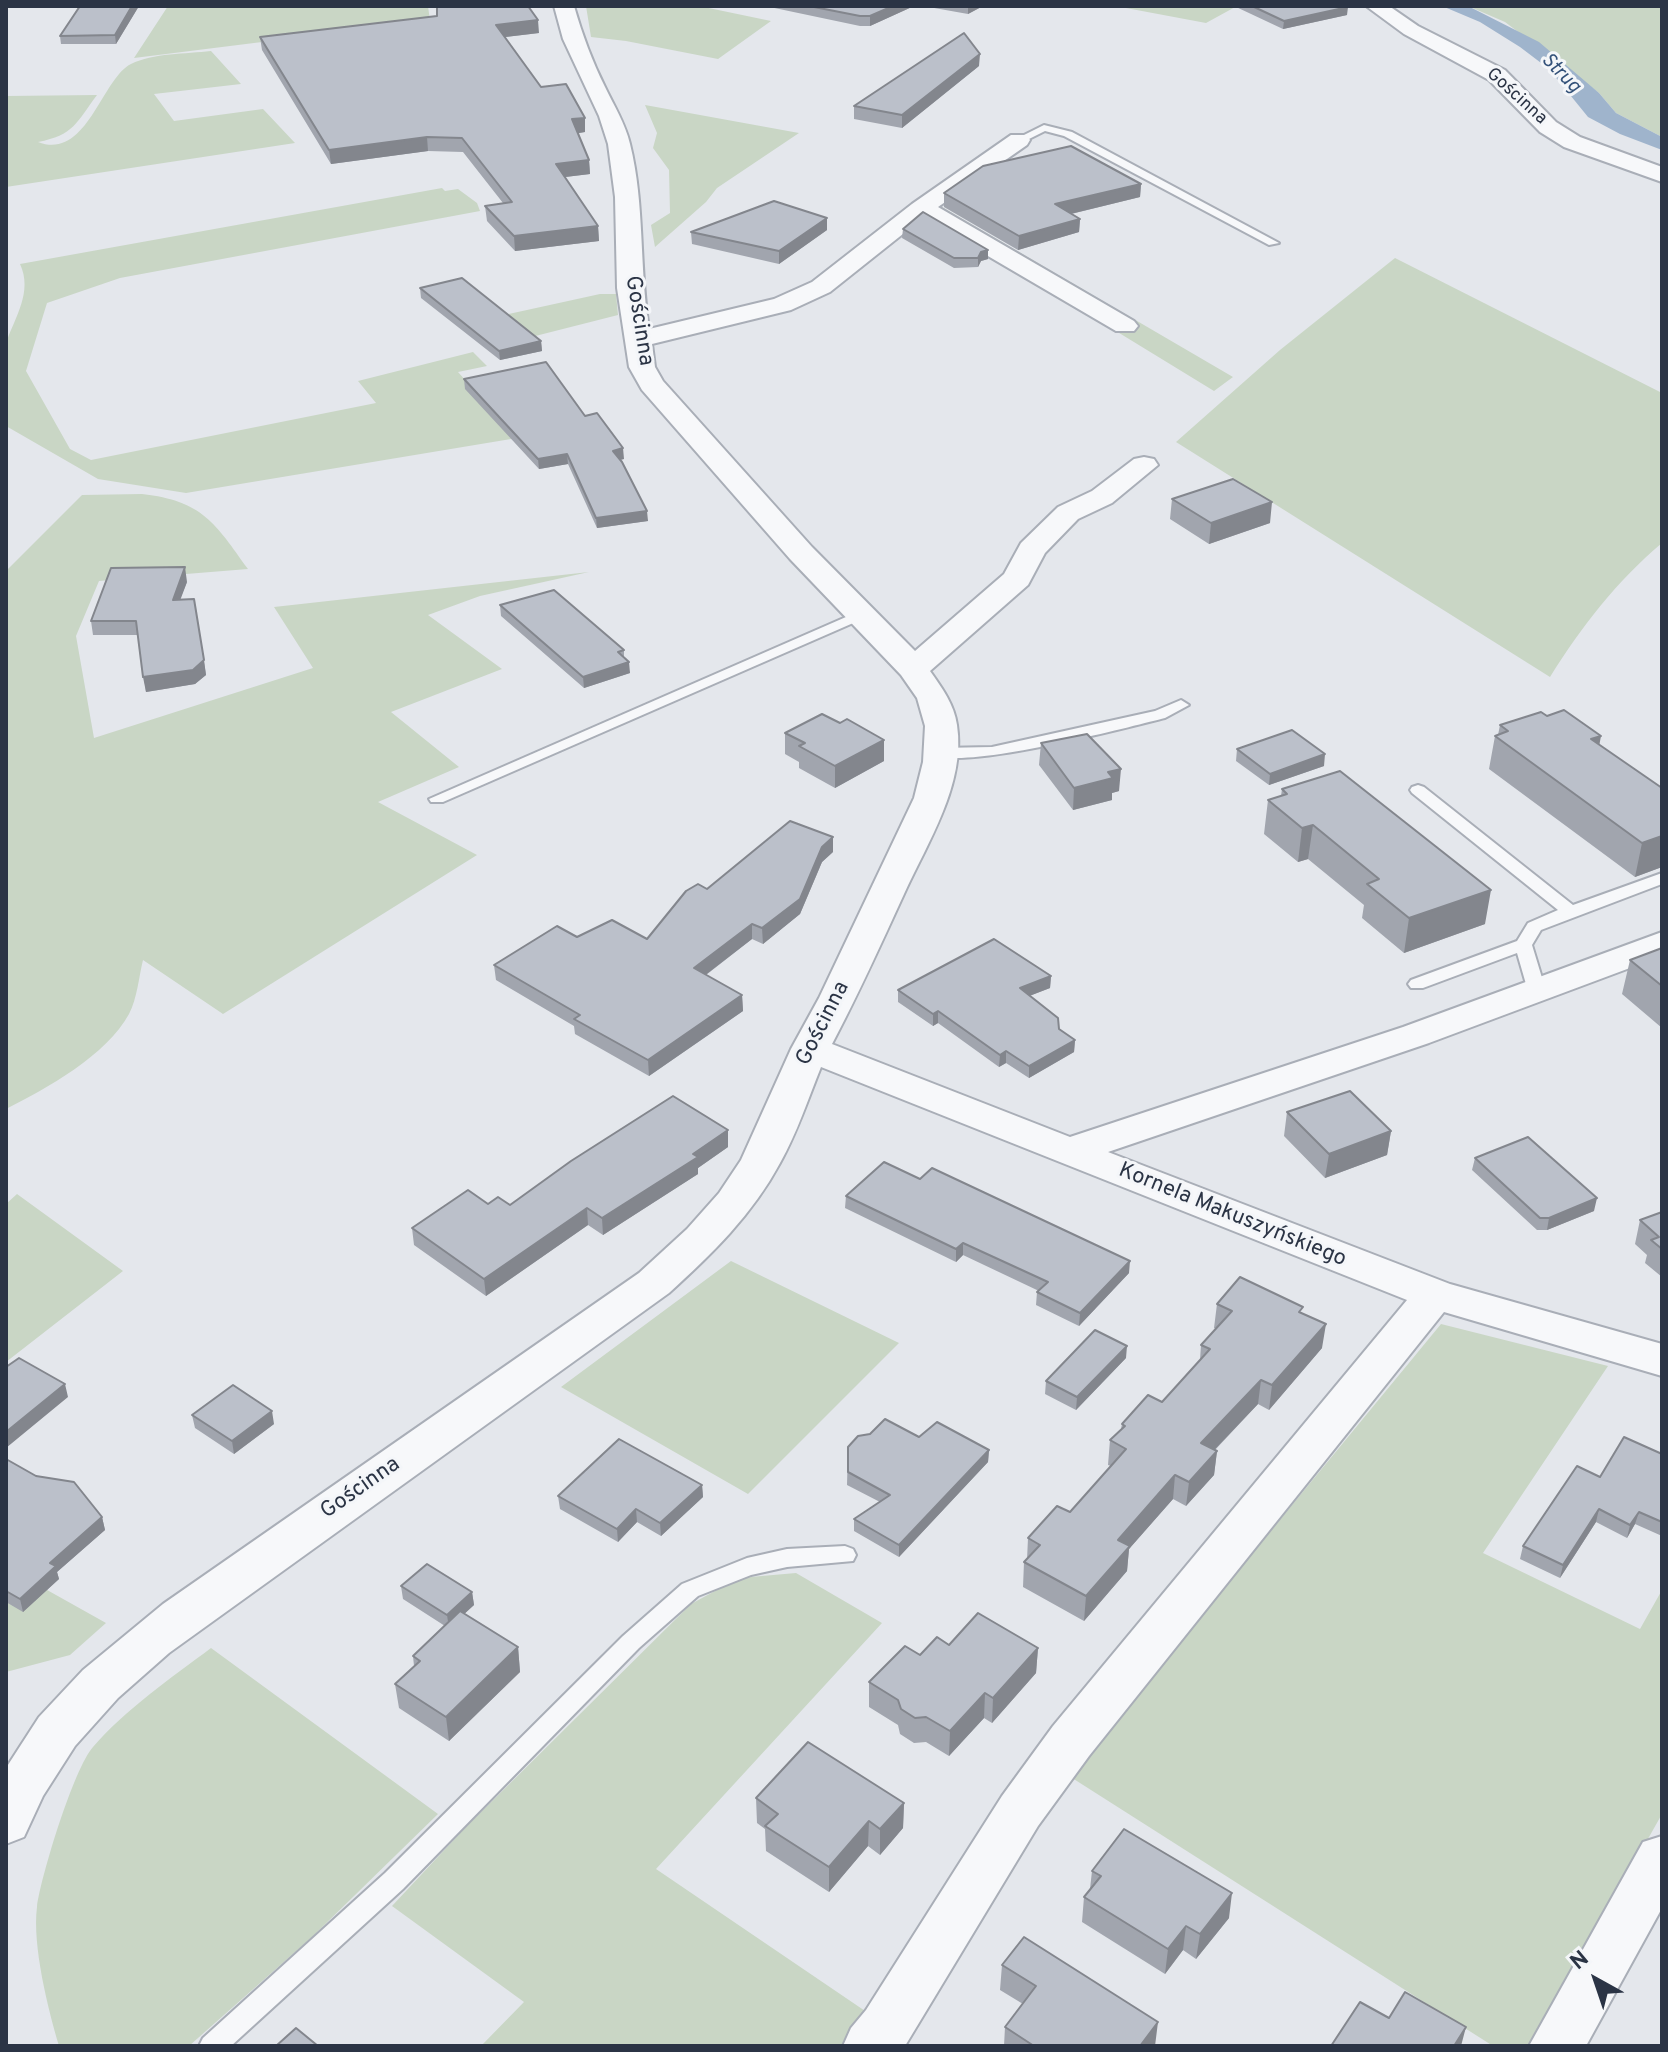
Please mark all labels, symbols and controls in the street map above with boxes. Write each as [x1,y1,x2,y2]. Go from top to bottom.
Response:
water label: Strug [1535,49,1585,99]
street label: Gościnna [1481,64,1551,130]
street label: Gościnna [618,274,658,368]
street label: Gościnna [792,978,856,1070]
street label: Kornela Makuszyńskiego [1114,1158,1350,1274]
street label: Gościnna [316,1452,406,1526]
north arrow [1556,1940,1636,2020]
text: N [1566,1946,1595,1977]

